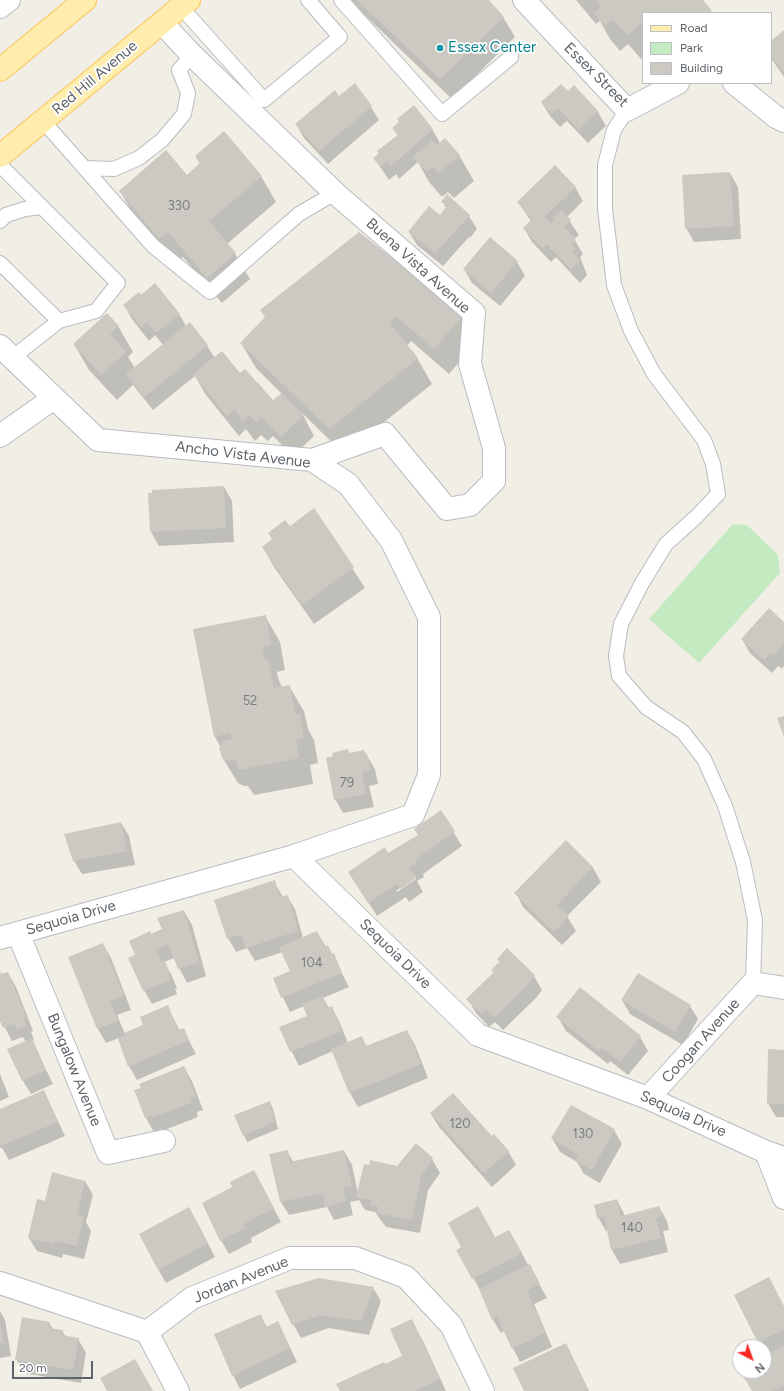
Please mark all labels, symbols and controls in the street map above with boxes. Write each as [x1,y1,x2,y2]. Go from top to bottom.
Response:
legend [642,12,772,84]
text: Road [680,21,708,35]
street label: Red Hill Avenue [49,37,141,119]
place label: Essex Center [448,39,536,57]
street label: Essex Street [560,39,632,111]
text: Park [680,41,703,55]
marker: Essex Center [435,43,445,53]
text: Building [680,61,723,75]
house number: 330 [168,198,190,214]
street label: Buena Vista Avenue [362,214,474,318]
street label: Ancho Vista Avenue [174,438,312,472]
house number: 52 [243,693,257,709]
house number: 79 [340,775,354,791]
street label: Sequoia Drive [24,897,118,939]
street label: Sequoia Drive [355,915,435,993]
house number: 104 [301,955,323,971]
street label: Coogan Avenue [658,995,744,1087]
street label: Bungalow Avenue [43,1011,105,1129]
street label: Sequoia Drive [637,1087,729,1141]
house number: 120 [450,1116,470,1132]
house number: 130 [573,1126,593,1142]
house number: 140 [621,1220,643,1236]
street label: Jordan Avenue [191,1253,291,1307]
north arrow [732,1339,772,1379]
scale bar [14,1353,95,1379]
text: N [752,1360,767,1375]
text: 20 m [19,1361,47,1375]

